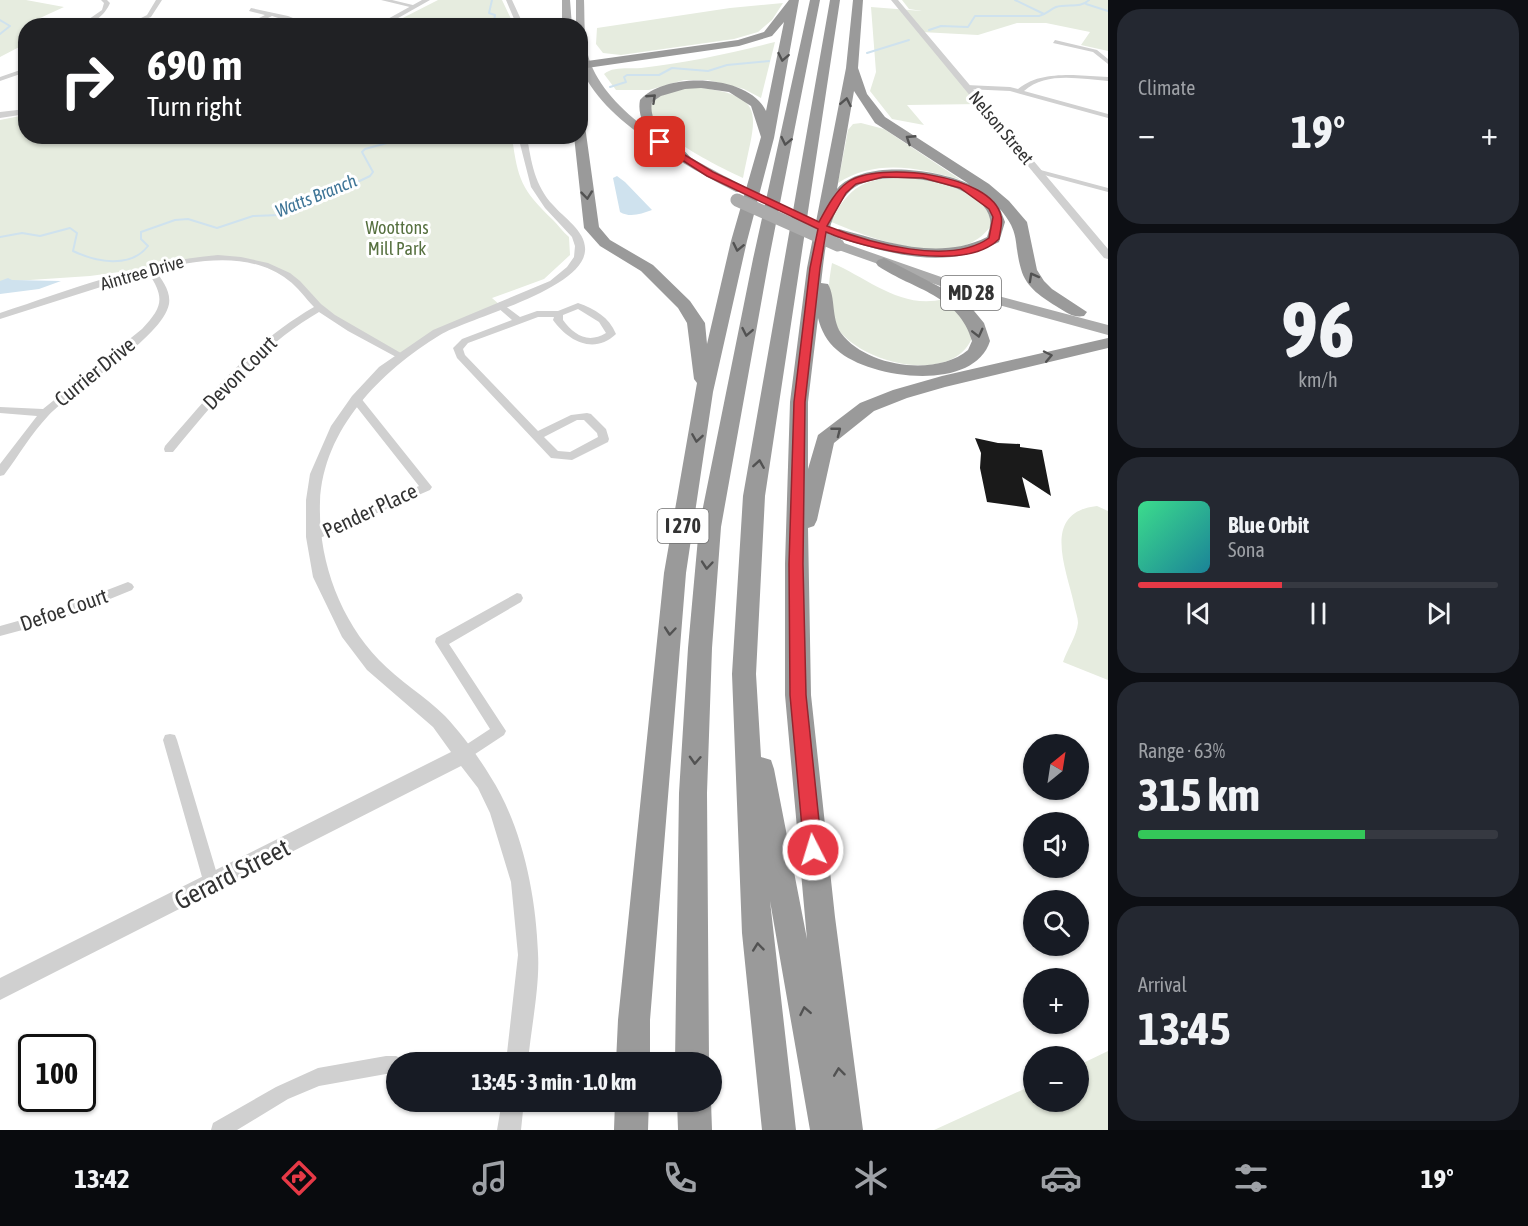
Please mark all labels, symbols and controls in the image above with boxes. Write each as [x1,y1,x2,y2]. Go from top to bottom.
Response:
text: 690 m [147,41,242,89]
icon: right [48,42,126,120]
one-way arrow [777,52,790,62]
text: Climate [1138,76,1195,99]
street label: Nelson Street [965,87,1038,169]
text: Turn right [147,91,242,122]
one-way arrow [645,94,656,105]
one-way arrow [839,98,852,108]
text: 19° [1291,106,1345,158]
text: − [1138,114,1155,152]
text: + [1481,114,1498,152]
pin [634,116,685,167]
icon: arrive [643,125,676,158]
one-way arrow [780,135,793,145]
one-way arrow [906,135,916,147]
water label: Watts Branch [272,170,360,221]
one-way arrow [580,190,593,199]
park label: Woottons Mill Park [365,217,429,259]
one-way arrow [732,242,745,252]
street label: Aintree Drive [98,251,186,294]
one-way arrow [1029,273,1040,283]
road number: MD 28 [941,276,1001,310]
text: 96 [1281,284,1355,374]
one-way arrow [741,326,754,336]
one-way arrow [971,328,984,338]
street label: Devon Court [198,331,281,414]
street label: Currier Drive [49,332,139,411]
one-way arrow [1043,350,1053,363]
text: km/h [1298,368,1338,391]
one-way arrow [830,427,841,438]
one-way arrow [691,433,703,442]
one-way arrow [753,460,765,469]
street label: Pender Place [319,478,421,542]
road number: I 270 [658,509,708,543]
text: Blue Orbit [1228,512,1309,538]
text: Sona [1228,538,1265,561]
one-way arrow [701,561,714,570]
street label: Defoe Court [17,583,111,635]
icon: previous [1182,597,1215,630]
icon: pause [1302,597,1335,630]
icon: next [1422,597,1455,630]
one-way arrow [664,626,677,635]
north arrow [1023,734,1089,800]
map controls [1023,734,1089,1112]
text: Range · 63% [1138,739,1225,762]
one-way arrow [688,755,701,764]
text: 315 km [1138,769,1260,821]
button: sound [1023,812,1089,878]
position arrow [781,818,845,882]
street label: Gerard Street [169,832,295,916]
button: search [1023,890,1089,956]
one-way arrow [752,942,765,951]
button: + [1023,968,1089,1034]
text: Arrival [1138,973,1187,996]
text: 13:45 [1138,1003,1231,1055]
one-way arrow [799,1006,812,1016]
speed limit sign: 100 [18,1034,96,1112]
button: − [1023,1046,1089,1112]
one-way arrow [833,1067,846,1077]
text: 13:45 · 3 min · 1.0 km [472,1069,636,1095]
icon: directions [278,1157,320,1199]
icon: music [469,1157,511,1199]
icon: phone [659,1157,701,1199]
icon: climate [850,1157,892,1199]
icon: car [1040,1157,1082,1199]
icon: filters [1230,1157,1272,1199]
text: 13:42 [74,1163,130,1194]
text: 19° [1421,1163,1454,1194]

